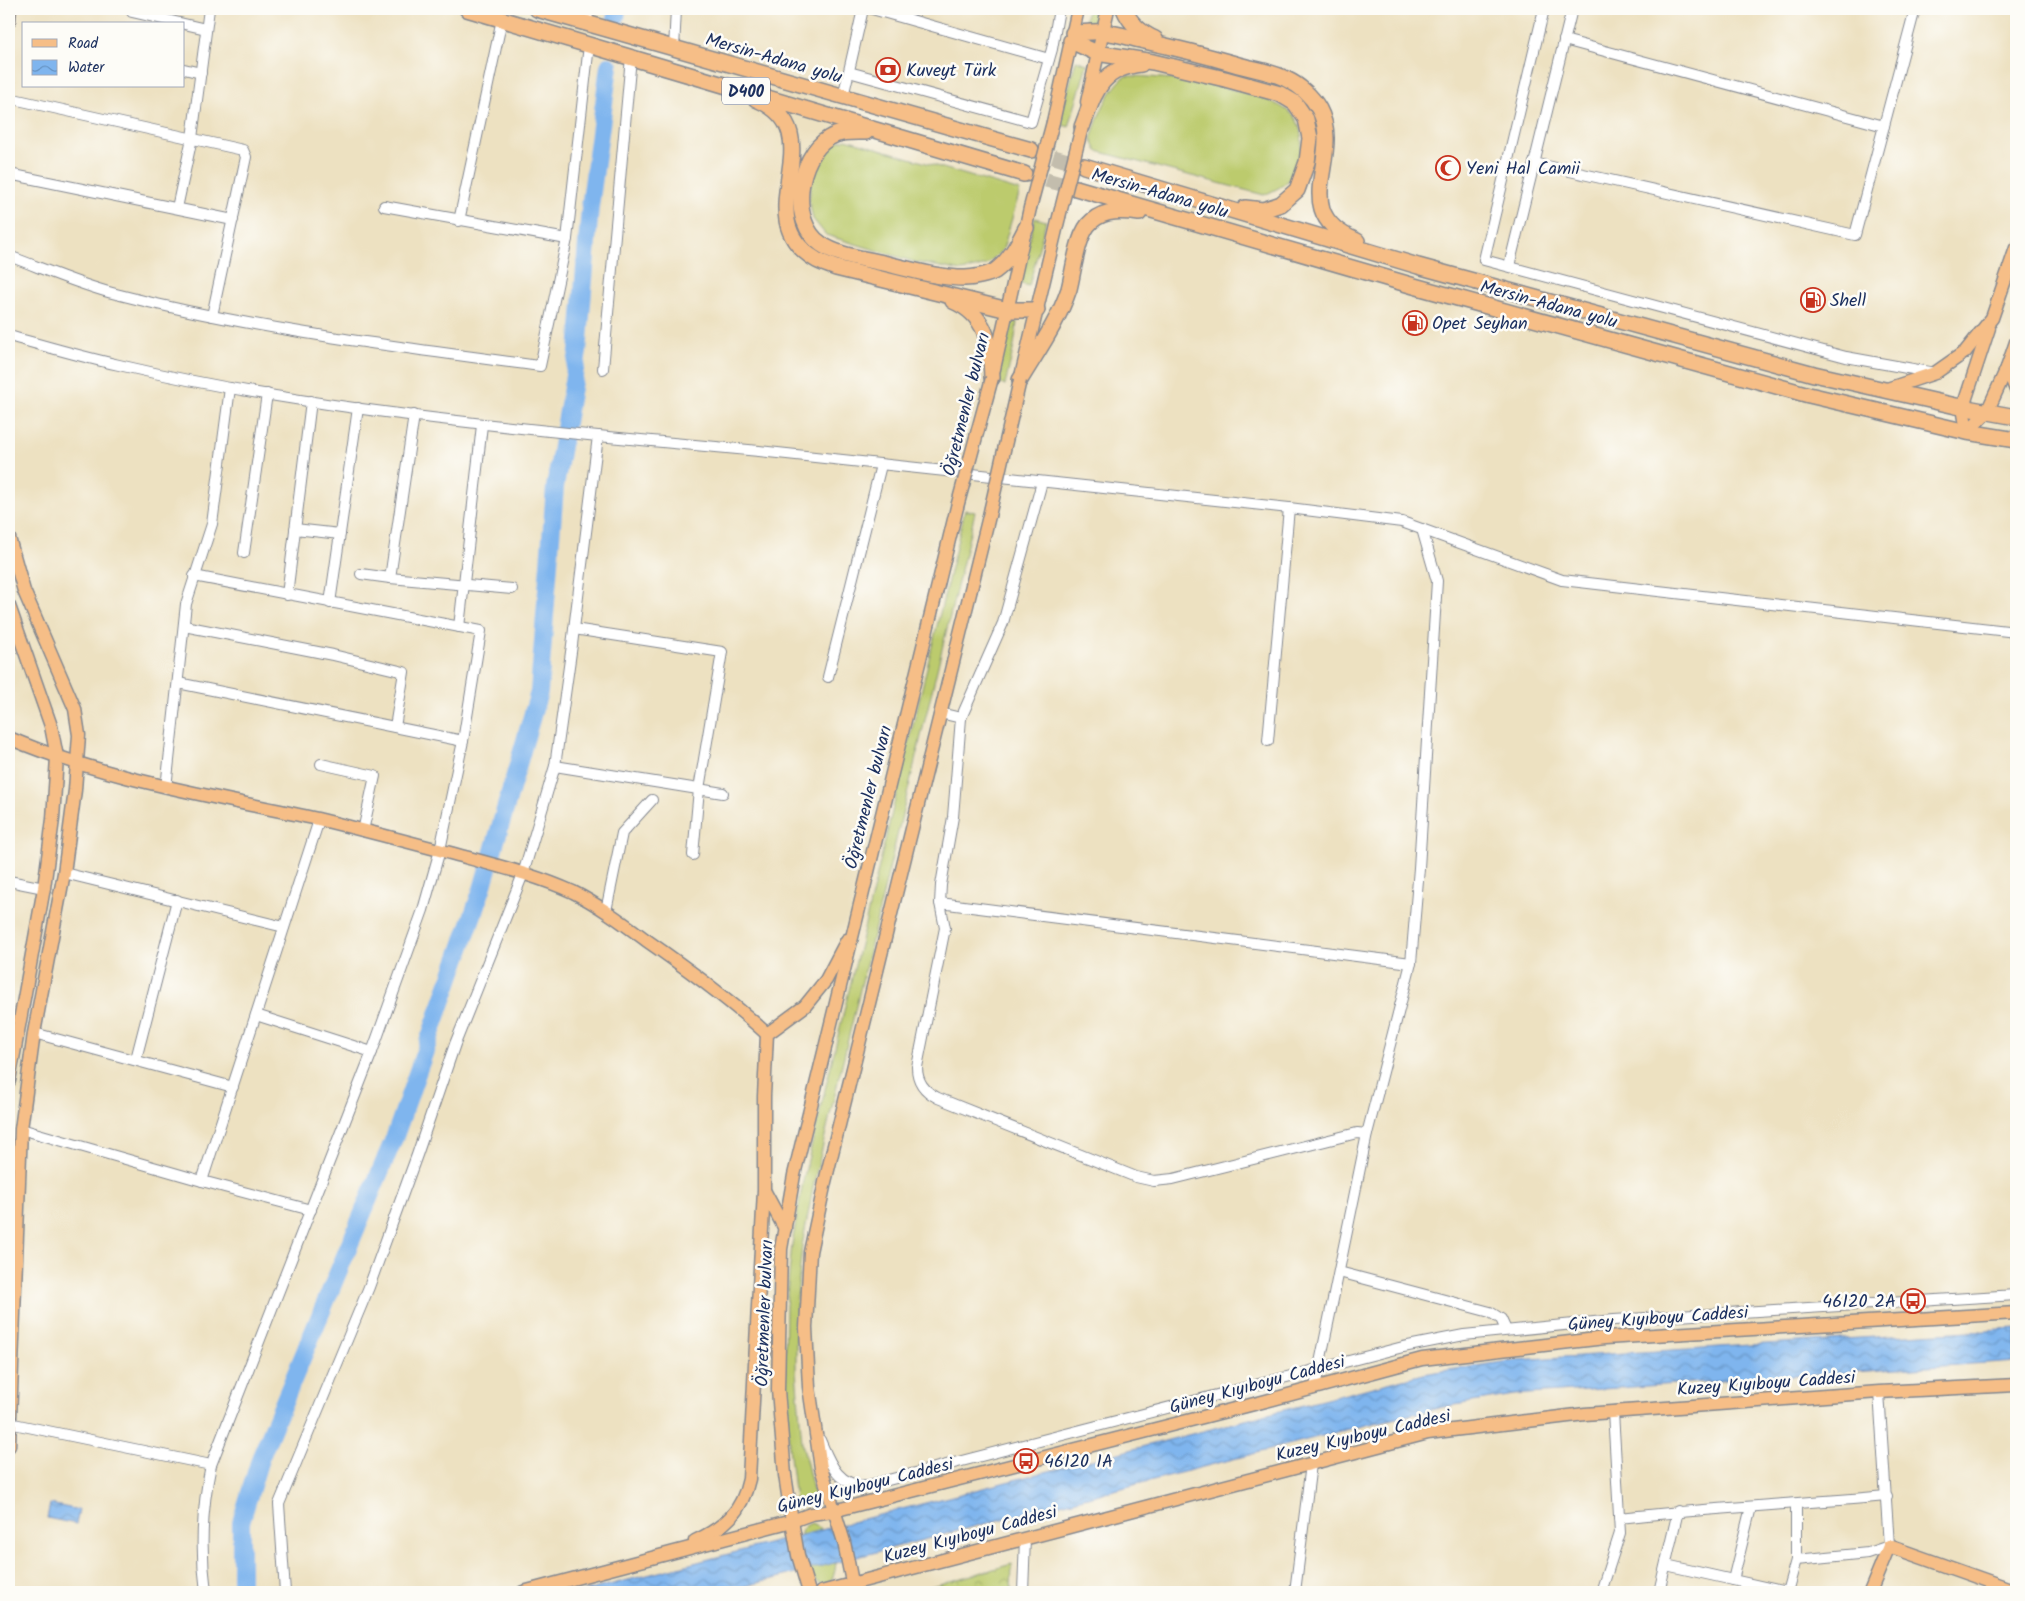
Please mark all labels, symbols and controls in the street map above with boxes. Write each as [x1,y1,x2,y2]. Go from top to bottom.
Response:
legend [22,22,185,88]
street label: Mersin-Adana yolu [702,26,846,93]
text: Road [68,32,99,56]
text: Water [68,56,105,80]
bank icon: Kuveyt Türk [875,57,901,83]
place label: Kuveyt Türk [906,57,997,86]
road number: D400 [722,78,770,104]
mosque icon: Yeni Hal Camii [1435,155,1461,181]
place label: Yeni Hal Camii [1466,155,1581,184]
street label: Mersin-Adana yolu [1088,161,1232,228]
street label: Mersin-Adana yolu [1477,273,1621,338]
fuel station icon: Shell [1800,287,1826,313]
place label: Shell [1830,287,1867,316]
fuel station icon: Opet Seyhan [1402,310,1428,336]
place label: Opet Seyhan [1432,310,1528,339]
street label: Öğretmenler bulvarı [936,329,999,479]
street label: Öğretmenler bulvarı [838,722,901,872]
street label: Öğretmenler bulvarı [748,1239,783,1387]
place label: 46120 2A [1822,1288,1896,1317]
bus stop icon: 46120 2A [1900,1288,1926,1314]
street label: Güney Kıyıboyu Caddesi [1567,1299,1750,1340]
street label: Güney Kıyıboyu Caddesi [1166,1348,1349,1423]
street label: Kuzey Kıyıboyu Caddesi [1676,1364,1857,1405]
street label: Kuzey Kıyıboyu Caddesi [1273,1402,1454,1471]
bus stop icon: 46120 1A [1013,1448,1039,1474]
place label: 46120 1A [1044,1448,1113,1477]
street label: Güney Kıyıboyu Caddesi [774,1450,957,1522]
street label: Kuzey Kıyıboyu Caddesi [880,1498,1061,1573]

